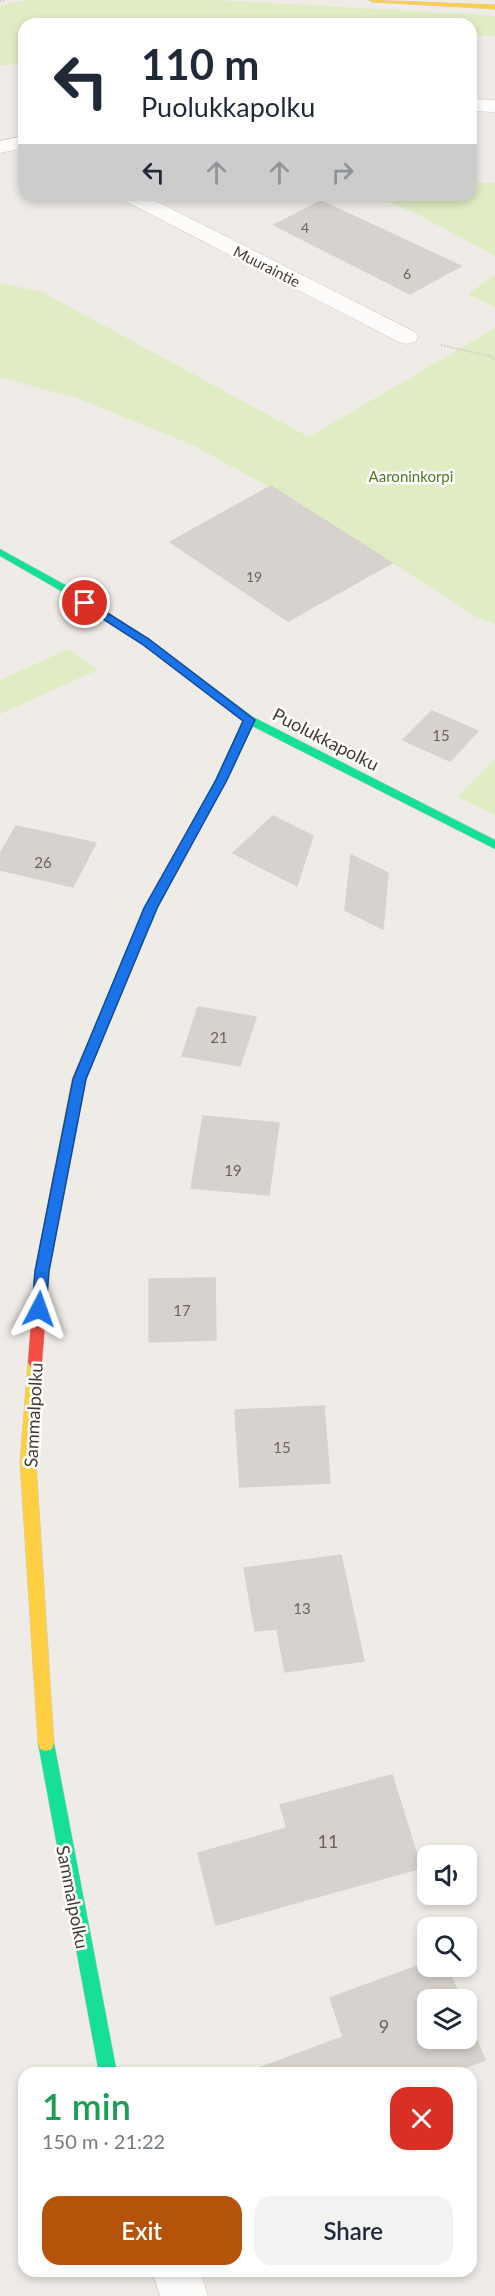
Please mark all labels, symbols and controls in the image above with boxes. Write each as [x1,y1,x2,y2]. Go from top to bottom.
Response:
text: 110 m [141,39,259,89]
icon: left [42,42,120,120]
text: Puolukkapolku [141,90,315,123]
icon: left [137,156,170,189]
icon: ahead [200,156,233,189]
icon: ahead [263,156,296,189]
icon: right [326,156,359,189]
house number: 4 [301,219,309,236]
street label: Muuraintie [231,242,303,290]
house number: 6 [403,265,411,282]
park label: Aaroninkorpi [369,467,453,485]
house number: 19 [246,568,262,585]
pin [59,577,110,628]
icon: arrive [68,586,101,619]
street label: Puolukkapolku [269,703,383,775]
house number: 15 [432,726,450,744]
house number: 26 [34,853,52,871]
house number: 21 [210,1028,228,1046]
house number: 19 [224,1161,242,1179]
position arrow [7,1277,71,1341]
house number: 17 [173,1301,191,1319]
street label: Sammalpolku [19,1362,47,1468]
house number: 15 [273,1438,291,1456]
house number: 13 [293,1599,311,1617]
house number: 11 [318,1830,338,1852]
street label: Sammalpolku [52,1843,94,1951]
map controls [417,1845,477,2049]
button: sound [417,1845,477,1905]
button: search [417,1917,477,1977]
button: layers [417,1989,477,2049]
house number: 9 [379,2015,389,2037]
text: 1 min [42,2084,131,2128]
button: close [390,2087,453,2150]
text: 150 m · 21:22 [42,2129,165,2153]
button: Exit [42,2196,242,2265]
button: Share [254,2196,453,2265]

